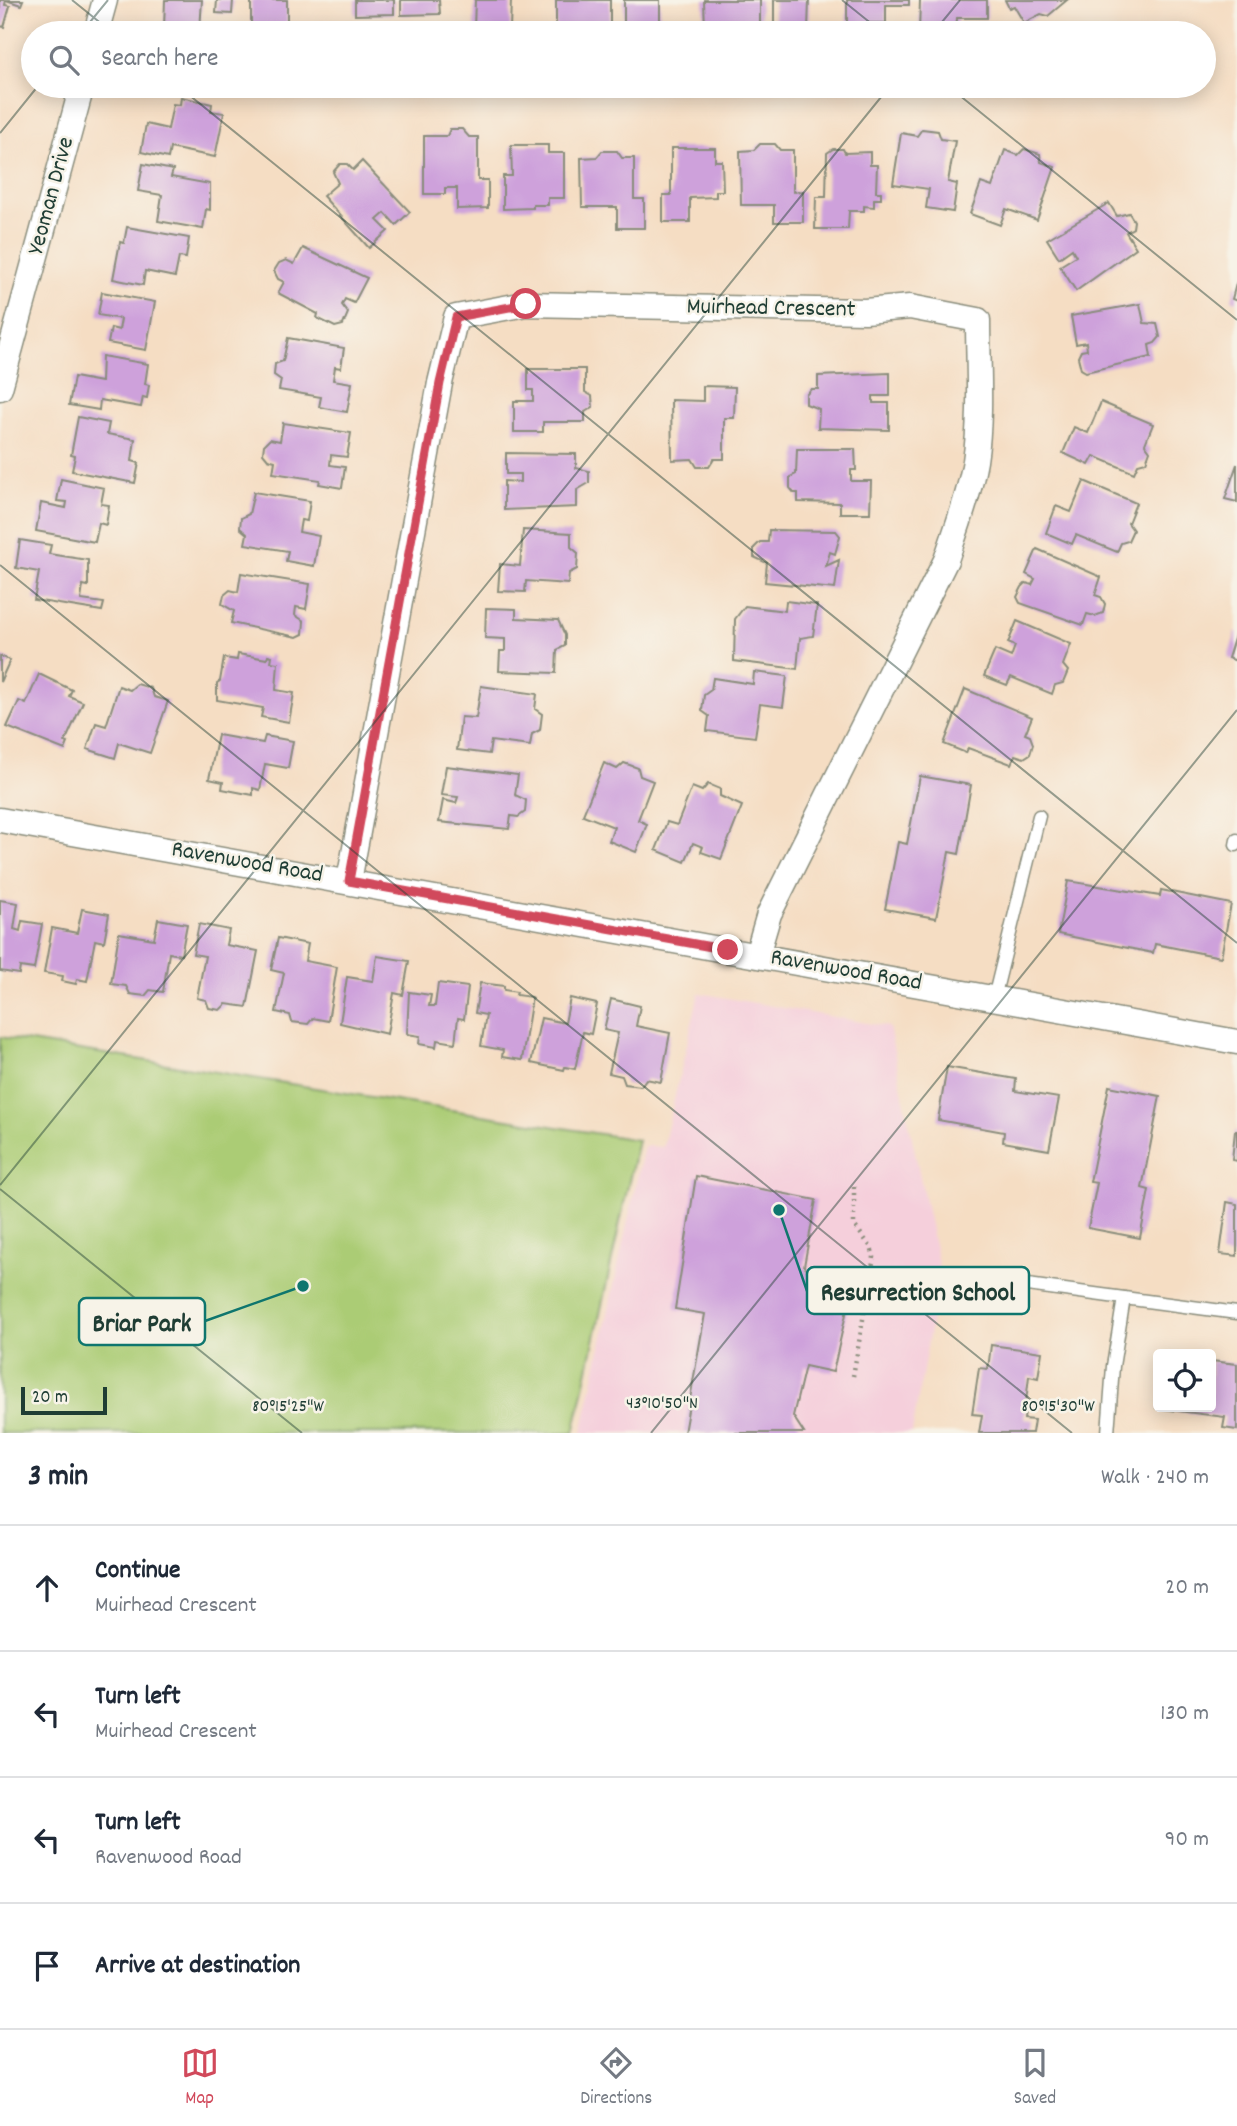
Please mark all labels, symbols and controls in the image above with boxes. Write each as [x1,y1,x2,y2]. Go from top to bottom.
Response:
search box [21,21,1216,98]
icon: search [45,41,83,79]
text: Search here [101,41,219,78]
street label: Yeoman Drive [20,133,84,259]
route start [510,288,541,319]
street label: Muirhead Crescent [686,291,856,327]
street label: Ravenwood Road [169,833,325,893]
route end [712,934,743,965]
street label: Ravenwood Road [768,941,924,1001]
callout: Resurrection School [807,1267,1029,1314]
text: Resurrection School [821,1276,1016,1313]
callout: Briar Park [79,1298,205,1345]
text: Briar Park [93,1307,192,1344]
map controls [1153,1349,1216,1412]
button: locate [1153,1349,1216,1412]
scale bar [21,1384,107,1416]
text: 20 m [32,1385,68,1412]
text: 43°10'50"N [626,1392,698,1417]
text: 80°15'25"W [252,1395,324,1420]
text: 80°15'30"W [1021,1395,1095,1420]
text: 3 min [28,1457,88,1500]
text: Walk · 240 m [1101,1462,1209,1495]
text: Continue [95,1553,180,1590]
icon: ahead [28,1569,66,1607]
text: 20 m [1165,1572,1209,1605]
text: Muirhead Crescent [95,1590,257,1623]
text: Turn left [95,1679,181,1716]
icon: left [28,1695,66,1733]
text: 130 m [1160,1698,1209,1731]
text: Muirhead Crescent [95,1716,257,1749]
text: Turn left [95,1805,181,1842]
icon: left [28,1821,66,1859]
text: 90 m [1165,1824,1209,1857]
text: Ravenwood Road [95,1842,242,1875]
icon: arrive [28,1947,66,1985]
text: Arrive at destination [95,1948,300,1985]
tab: Map [181,2044,219,2113]
tab: Directions [580,2044,652,2113]
tab: Saved [1014,2044,1056,2113]

